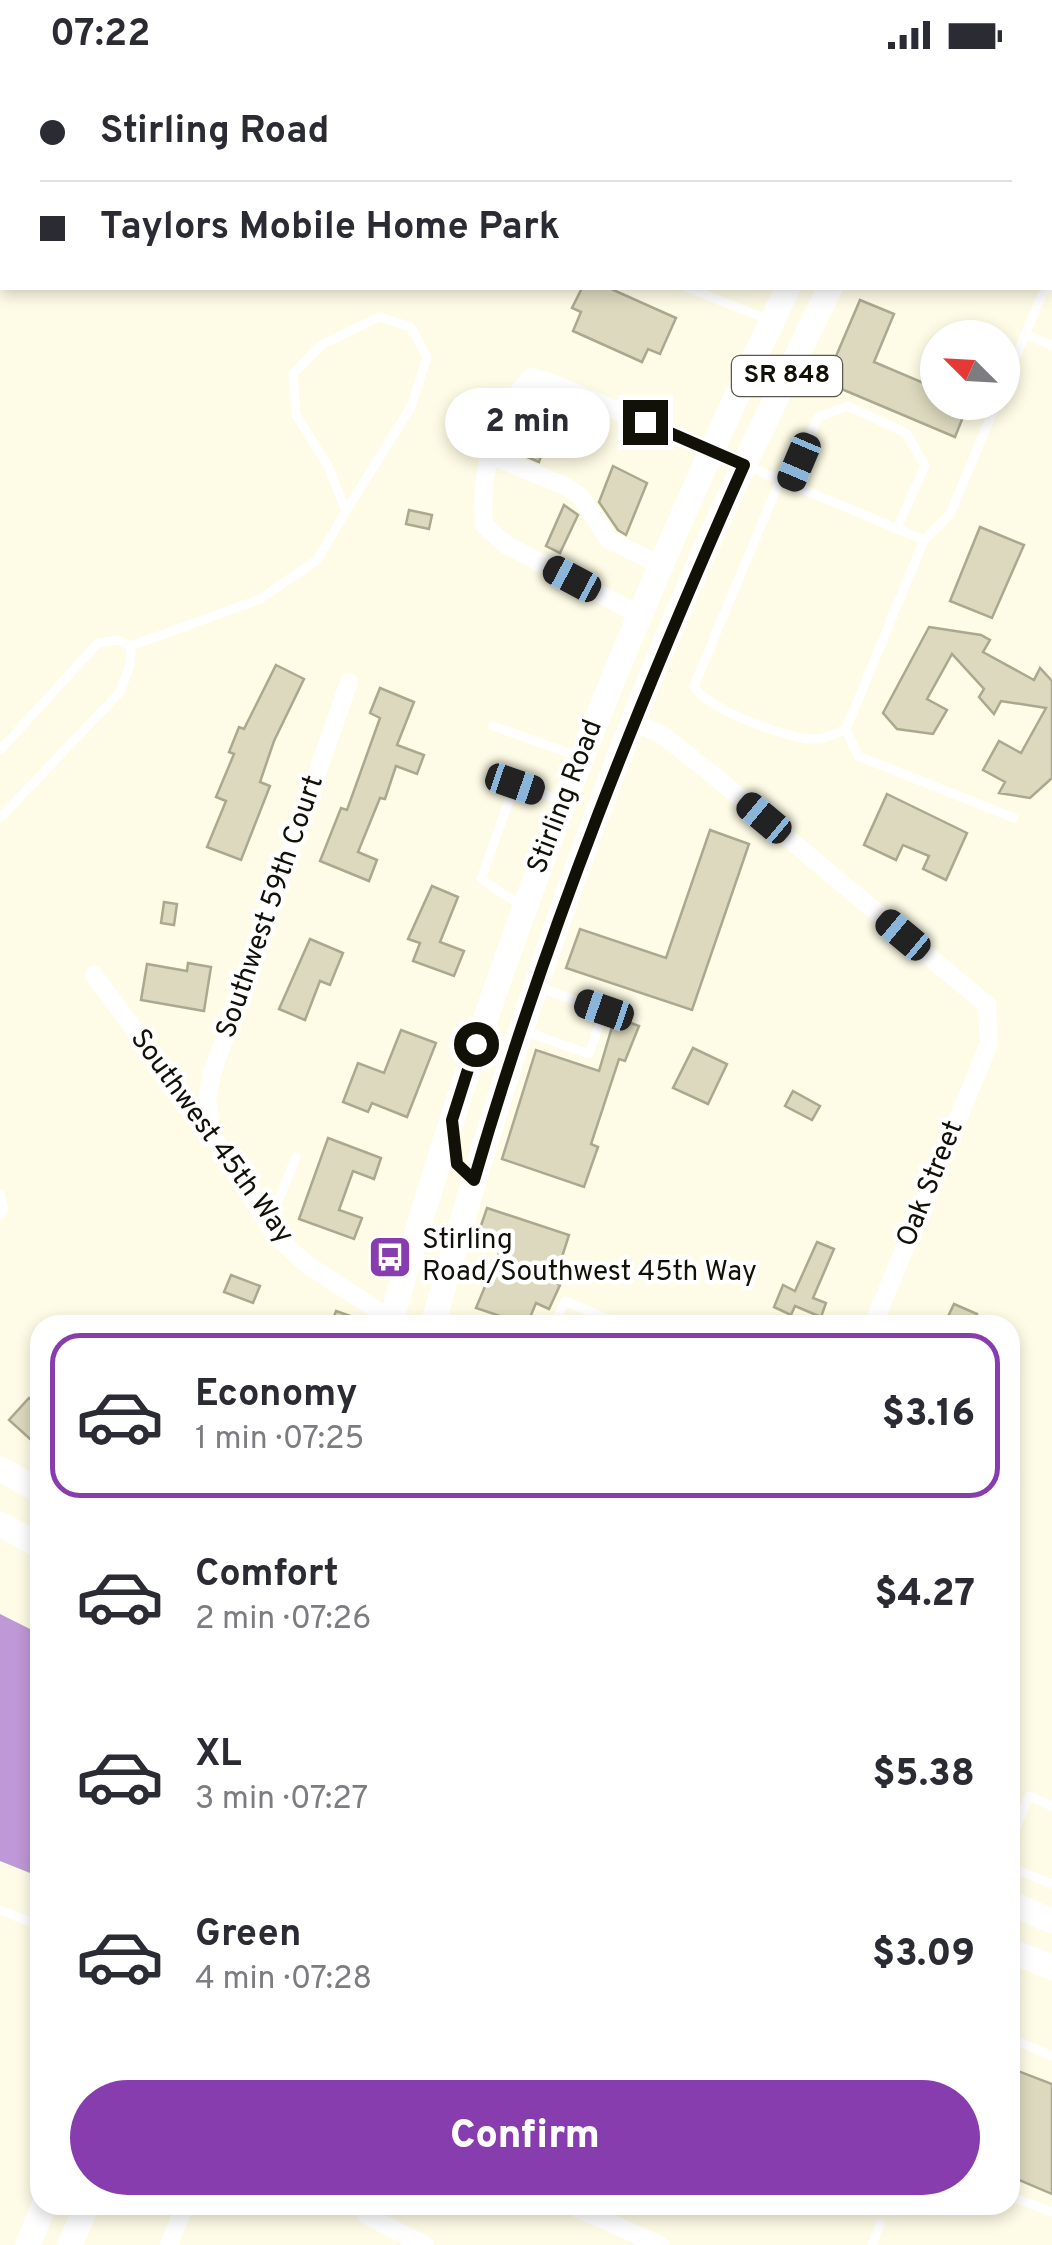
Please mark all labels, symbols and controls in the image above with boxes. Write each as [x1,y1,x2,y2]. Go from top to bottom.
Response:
text: 07:22 [50,11,150,60]
text: Stirling Road [100,108,329,157]
text: Taylors Mobile Home Park [100,204,560,253]
north arrow [920,320,1020,420]
map controls [920,320,1020,420]
road number: SR 848 [732,356,842,396]
callout: 2 min [445,387,610,457]
route end [623,400,668,445]
text: 2 min [485,403,570,443]
car [773,429,825,495]
car [538,552,606,606]
street label: Stirling Road [520,715,612,879]
car [482,760,548,808]
street label: Southwest 59th Court [209,771,333,1043]
car [731,787,797,849]
car [870,904,936,966]
car [571,986,637,1034]
route start [454,1022,499,1067]
street label: Southwest 45th Way [121,1023,301,1251]
street label: Oak Street [889,1116,973,1252]
place label: Stirling Road/Southwest 45th Way [422,1223,757,1291]
bus stop icon: Stirling Road/Southwest 45th Way [367,1234,413,1280]
icon: car [75,1371,165,1461]
text: Economy [195,1371,357,1420]
text: $3.16 [882,1391,975,1440]
text: 1 min · 07:25 [195,1420,364,1460]
icon: car [75,1551,165,1641]
text: Comfort [195,1551,339,1600]
text: $4.27 [874,1571,975,1620]
text: 2 min · 07:26 [195,1600,371,1640]
icon: car [75,1731,165,1821]
text: XL [195,1731,242,1780]
text: $5.38 [872,1751,975,1800]
text: 3 min · 07:27 [195,1780,368,1820]
icon: car [75,1911,165,2001]
text: Green [195,1911,301,1960]
text: $3.09 [872,1931,975,1980]
text: 4 min · 07:28 [195,1960,372,2000]
button: Confirm [70,2080,980,2195]

